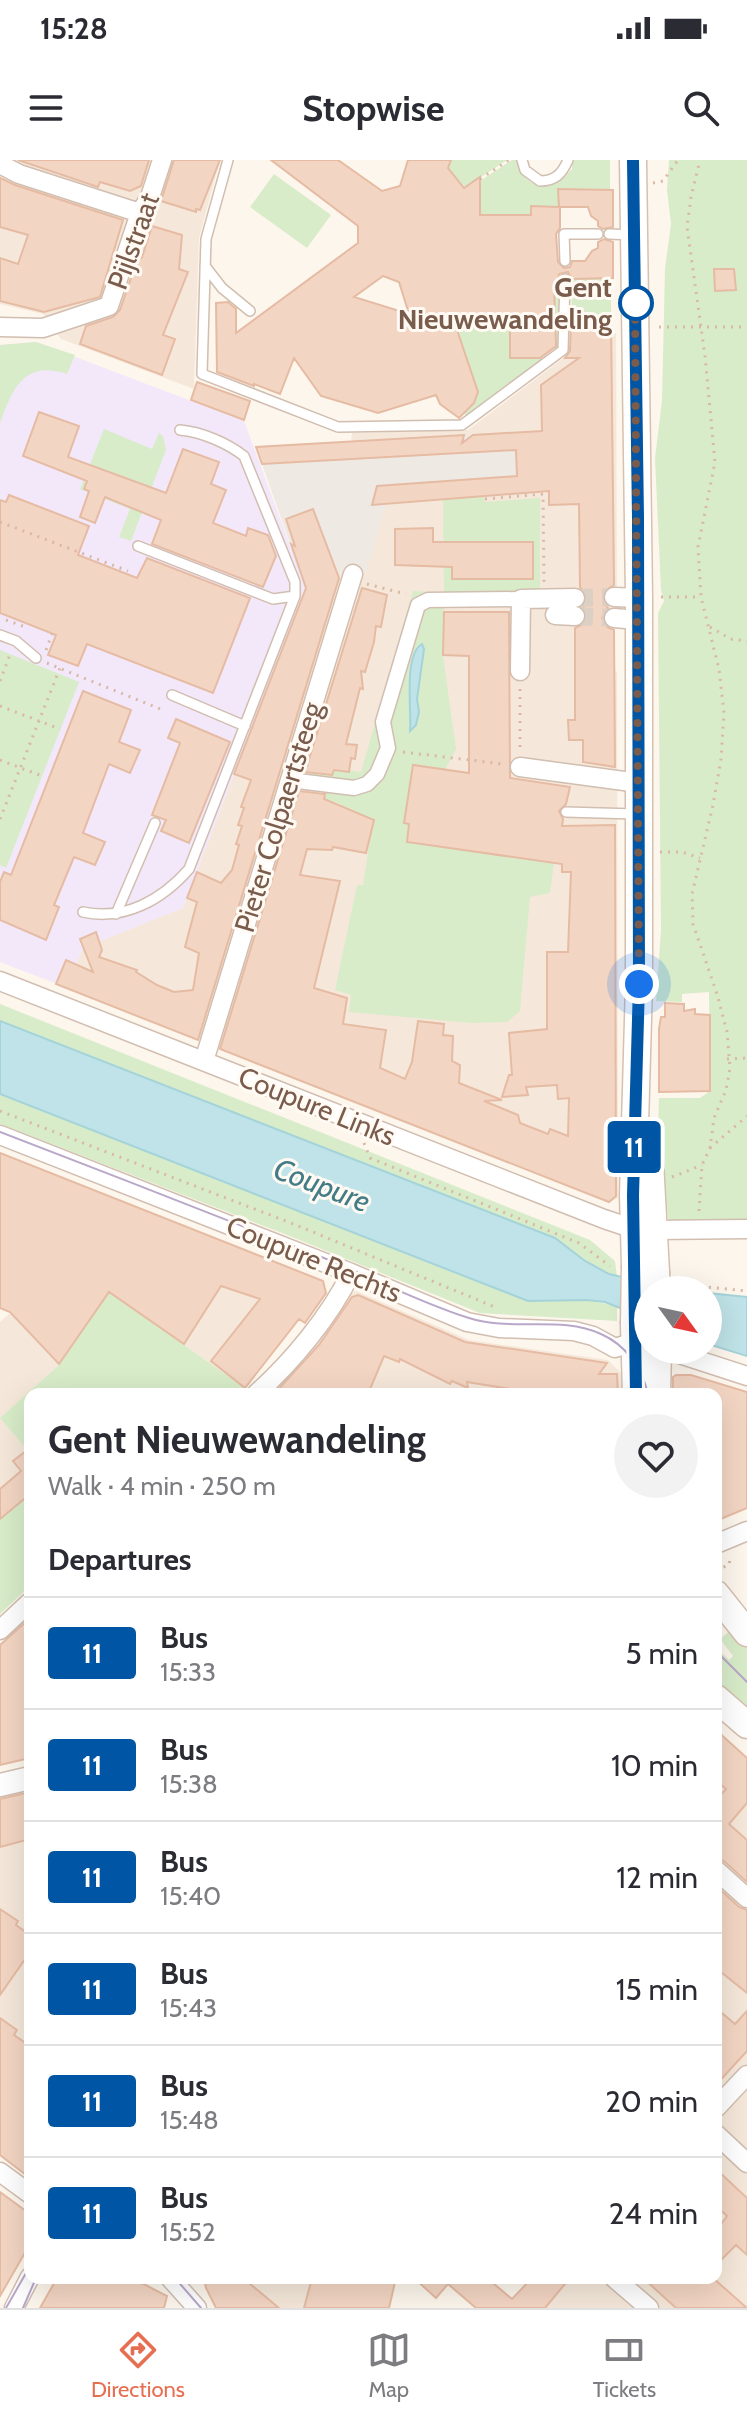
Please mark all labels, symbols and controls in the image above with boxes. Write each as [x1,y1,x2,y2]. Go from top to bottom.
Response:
text: 15:28 [40,10,108,47]
icon: menu [24,86,68,130]
text: Stopwise [302,86,445,130]
icon: search [679,86,723,130]
street label: Pijlstraat [100,188,166,294]
place label: Gent Nieuwewandeling [398,270,612,336]
marker: Gent Nieuwewandeling [619,286,653,320]
street label: Pieter Colpaertsteeg [227,697,330,936]
your location [619,964,659,1004]
street label: Coupure Links [234,1059,400,1153]
line badge: 11 [598,1121,670,1173]
text: 11 [624,1130,644,1164]
water label: Coupure [269,1150,376,1220]
street label: Coupure Rechts [222,1208,406,1310]
north arrow [634,1276,722,1364]
map controls [634,1276,722,1364]
button: heart [614,1414,698,1498]
text: Gent Nieuwewandeling [48,1416,426,1463]
text: Walk · 4 min · 250 m [48,1470,276,1502]
text: Departures [48,1541,192,1578]
text: Bus [160,1619,208,1656]
text: 5 min [626,1635,698,1672]
text: 11 [82,1636,102,1670]
text: 15:33 [160,1656,216,1688]
text: Bus [160,1731,208,1768]
text: 10 min [611,1747,698,1784]
text: 11 [82,1748,102,1782]
text: 15:38 [160,1768,218,1800]
text: Bus [160,1843,208,1880]
text: 12 min [616,1859,698,1896]
text: 11 [82,1860,102,1894]
text: 15:40 [160,1880,221,1912]
text: Bus [160,1955,208,1992]
text: 15 min [616,1971,698,2008]
text: 11 [82,1972,102,2006]
text: 15:43 [160,1992,217,2024]
text: Bus [160,2067,208,2104]
text: 20 min [605,2083,698,2120]
text: 11 [82,2084,102,2118]
text: 15:48 [160,2104,219,2136]
text: Bus [160,2179,208,2216]
text: 24 min [609,2195,698,2232]
text: 11 [82,2196,102,2230]
text: 15:52 [160,2216,216,2248]
tab: Directions [91,2328,185,2403]
tab: Map [367,2328,411,2403]
tab: Tickets [593,2328,656,2403]

